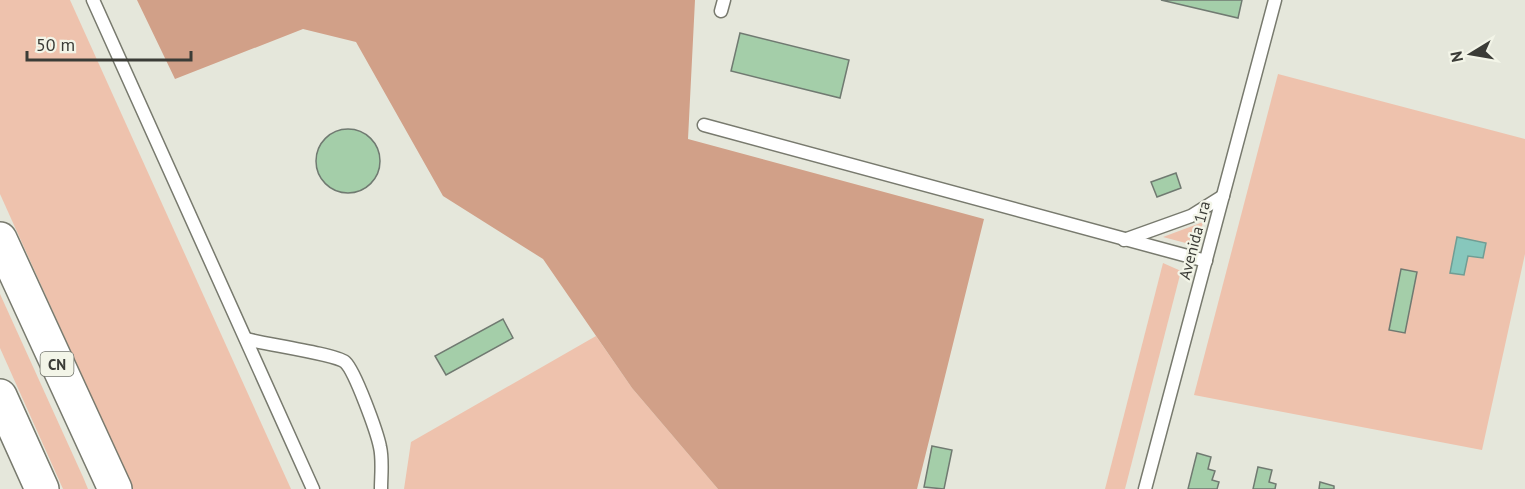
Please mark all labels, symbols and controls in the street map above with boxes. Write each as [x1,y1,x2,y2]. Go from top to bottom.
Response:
scale bar [27,24,190,62]
north arrow [1441,24,1501,84]
text: 50 m [36,33,75,56]
text: N [1445,50,1467,64]
street label: Avenida 1ra [1174,199,1214,281]
road number: CN [40,352,74,376]

